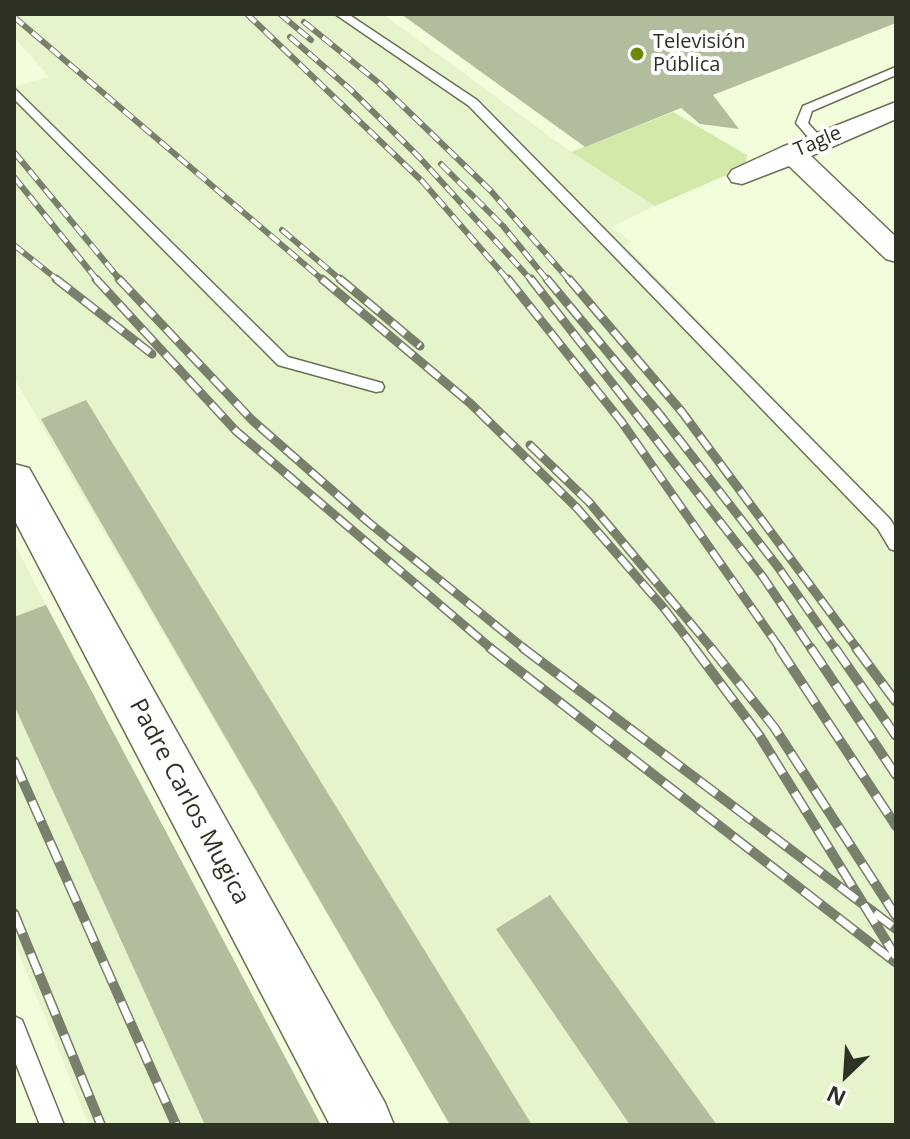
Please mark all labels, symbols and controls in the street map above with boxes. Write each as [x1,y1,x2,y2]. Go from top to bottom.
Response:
place label: Televisión Pública [653,30,745,77]
marker: Televisión Pública [628,45,646,63]
street label: Tagle [791,121,845,163]
street label: Padre Carlos Mugica [123,694,255,910]
north arrow [806,1035,886,1115]
text: N [821,1079,850,1114]

